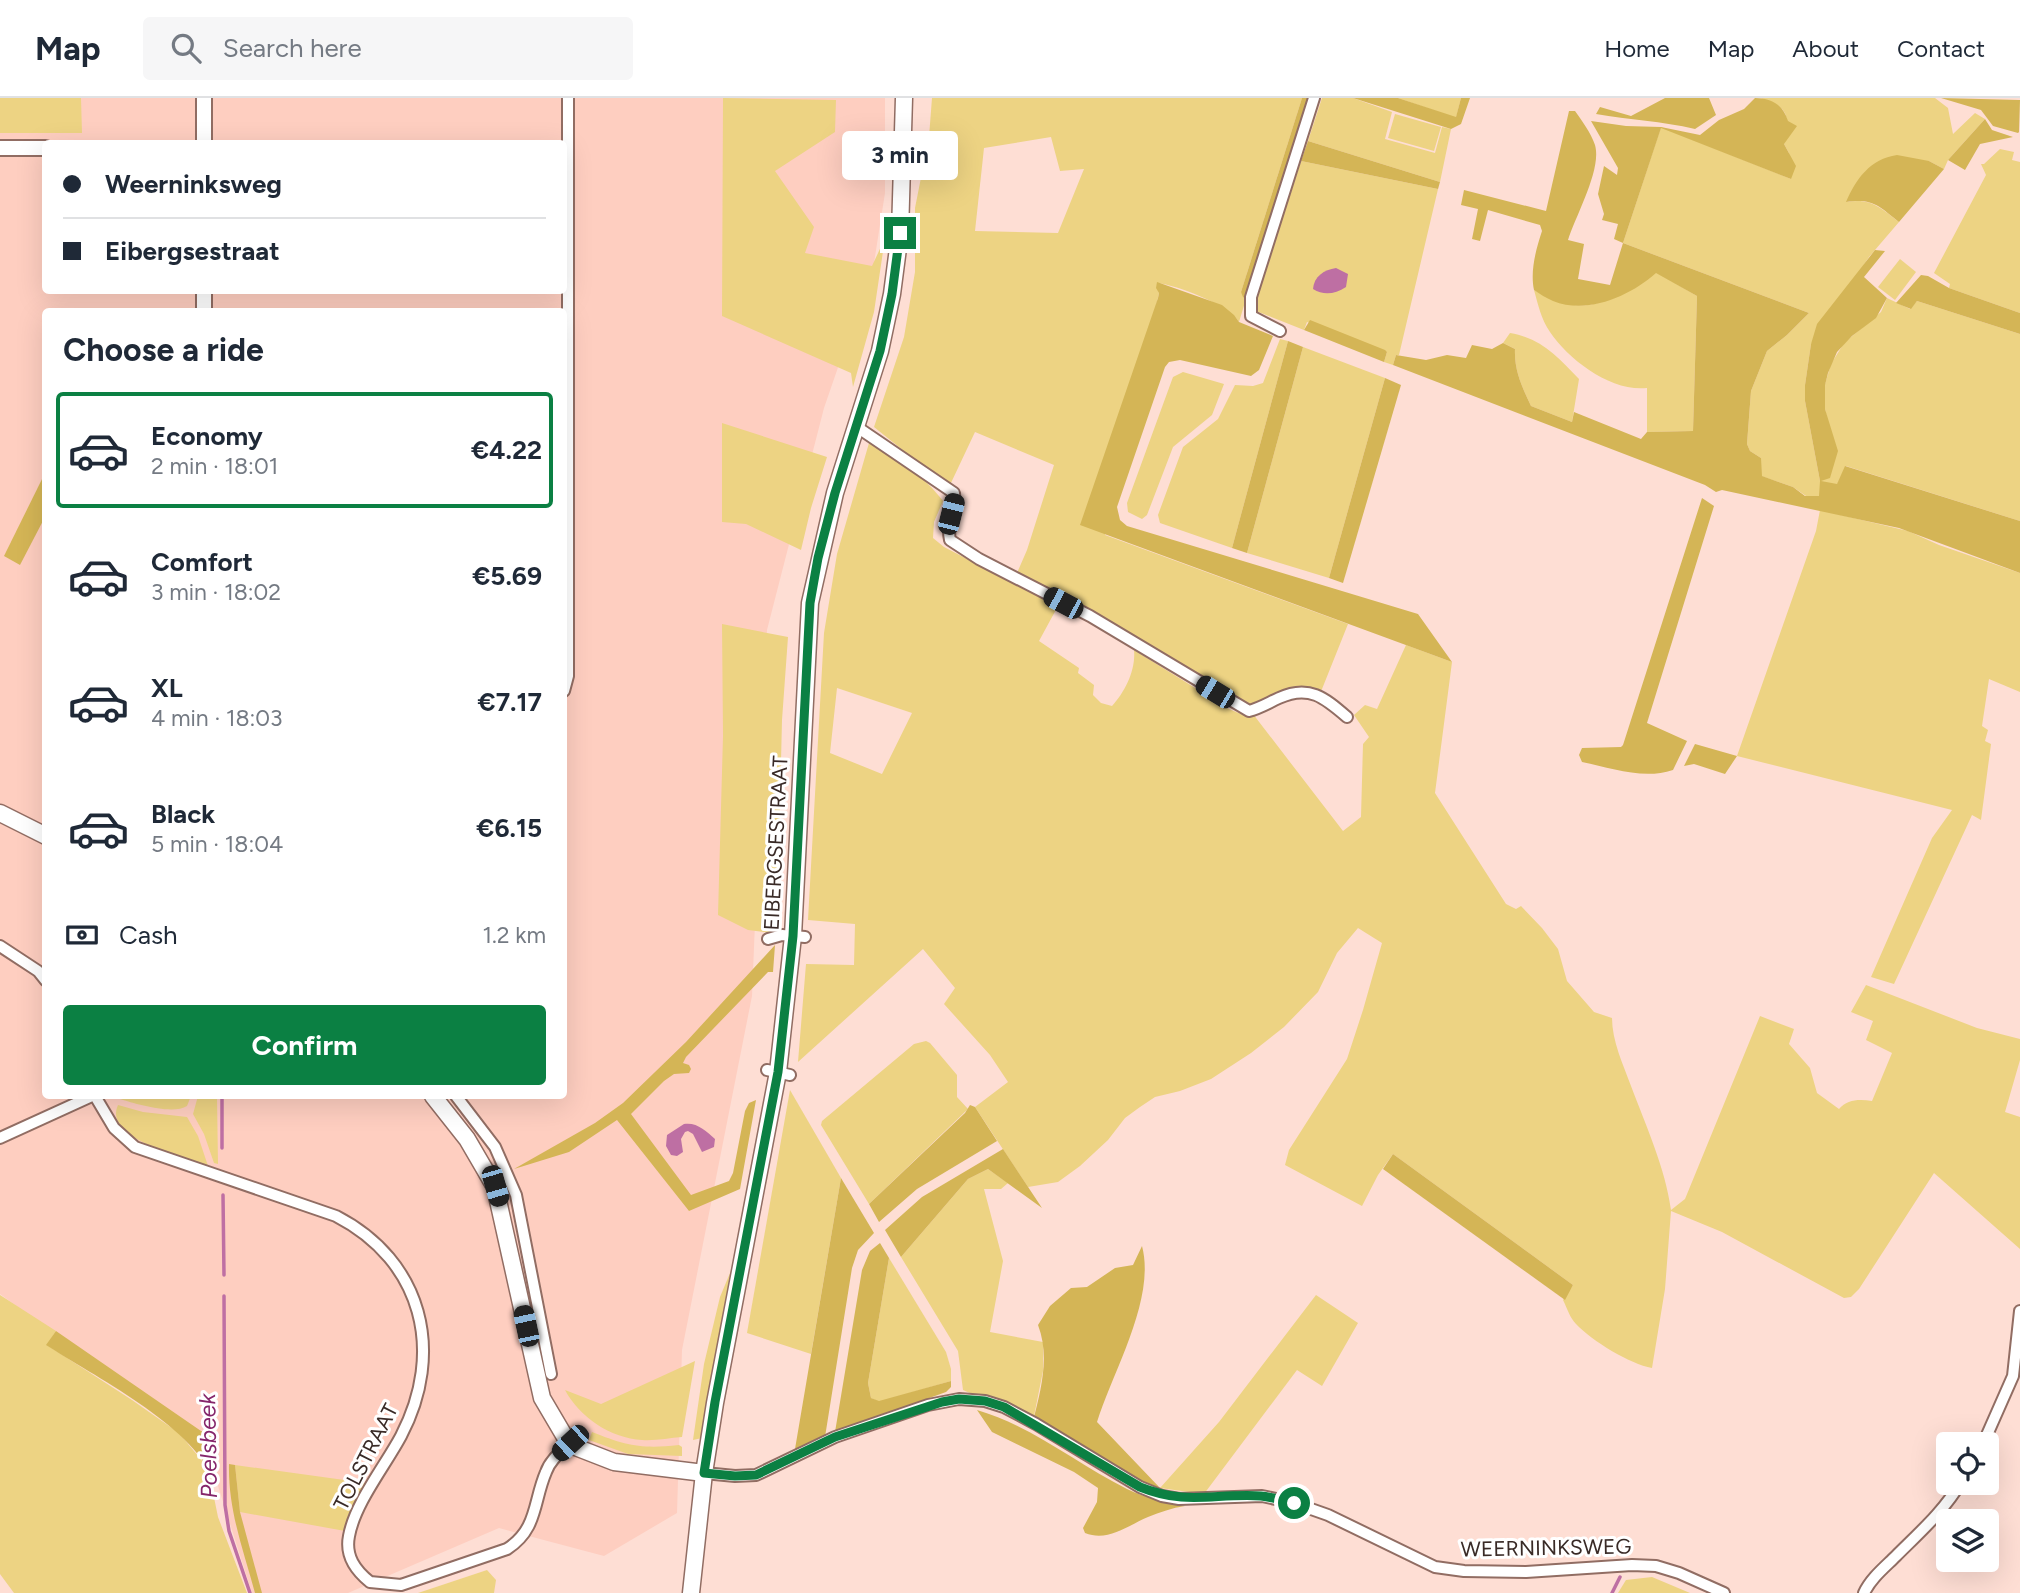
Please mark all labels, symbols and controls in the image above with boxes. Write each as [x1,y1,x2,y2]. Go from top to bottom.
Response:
search box [143,17,633,80]
text: Map [35,29,101,68]
icon: search [167,29,205,67]
text: Search here [223,32,362,64]
text: Home [1604,34,1670,63]
text: Map [1708,34,1754,63]
text: About [1792,34,1859,63]
text: Contact [1897,34,1985,63]
callout: 3 min [842,131,958,180]
text: 3 min [871,141,929,169]
text: Weerninksweg [105,168,282,200]
route end [884,217,916,249]
text: Eibergsestraat [105,235,280,267]
text: Choose a ride [63,331,264,369]
icon: car [67,419,130,482]
text: Economy [151,420,263,452]
text: €4.22 [471,434,542,466]
text: 2 min · 18:01 [151,452,278,480]
car [936,491,967,537]
icon: car [67,545,130,608]
text: Comfort [151,546,253,578]
text: €5.69 [472,560,542,592]
text: 3 min · 18:02 [151,578,281,606]
car [1040,584,1087,622]
icon: car [67,671,130,734]
text: XL [151,672,183,704]
car [1192,672,1239,712]
text: €7.17 [478,686,542,718]
text: 4 min · 18:03 [151,704,283,732]
street label: EIBERGSESTRAAT [758,754,793,931]
icon: car [67,797,130,860]
text: Black [151,798,215,830]
text: €6.15 [476,812,542,844]
text: 5 min · 18:04 [151,830,283,858]
icon: cash [63,916,101,954]
text: Cash [119,919,178,951]
text: 1.2 km [482,921,546,949]
button: Confirm [63,1005,546,1085]
car [480,1163,511,1209]
car [512,1303,541,1349]
water label: Poelsbeek [193,1393,223,1499]
street label: TOLSTRAAT [328,1399,403,1514]
car [548,1421,593,1465]
map controls [1936,1432,1999,1572]
button: locate [1936,1432,1999,1495]
route start [1278,1487,1310,1519]
button: layers [1936,1509,1999,1572]
street label: WEERNINKSWEG [1460,1534,1632,1561]

